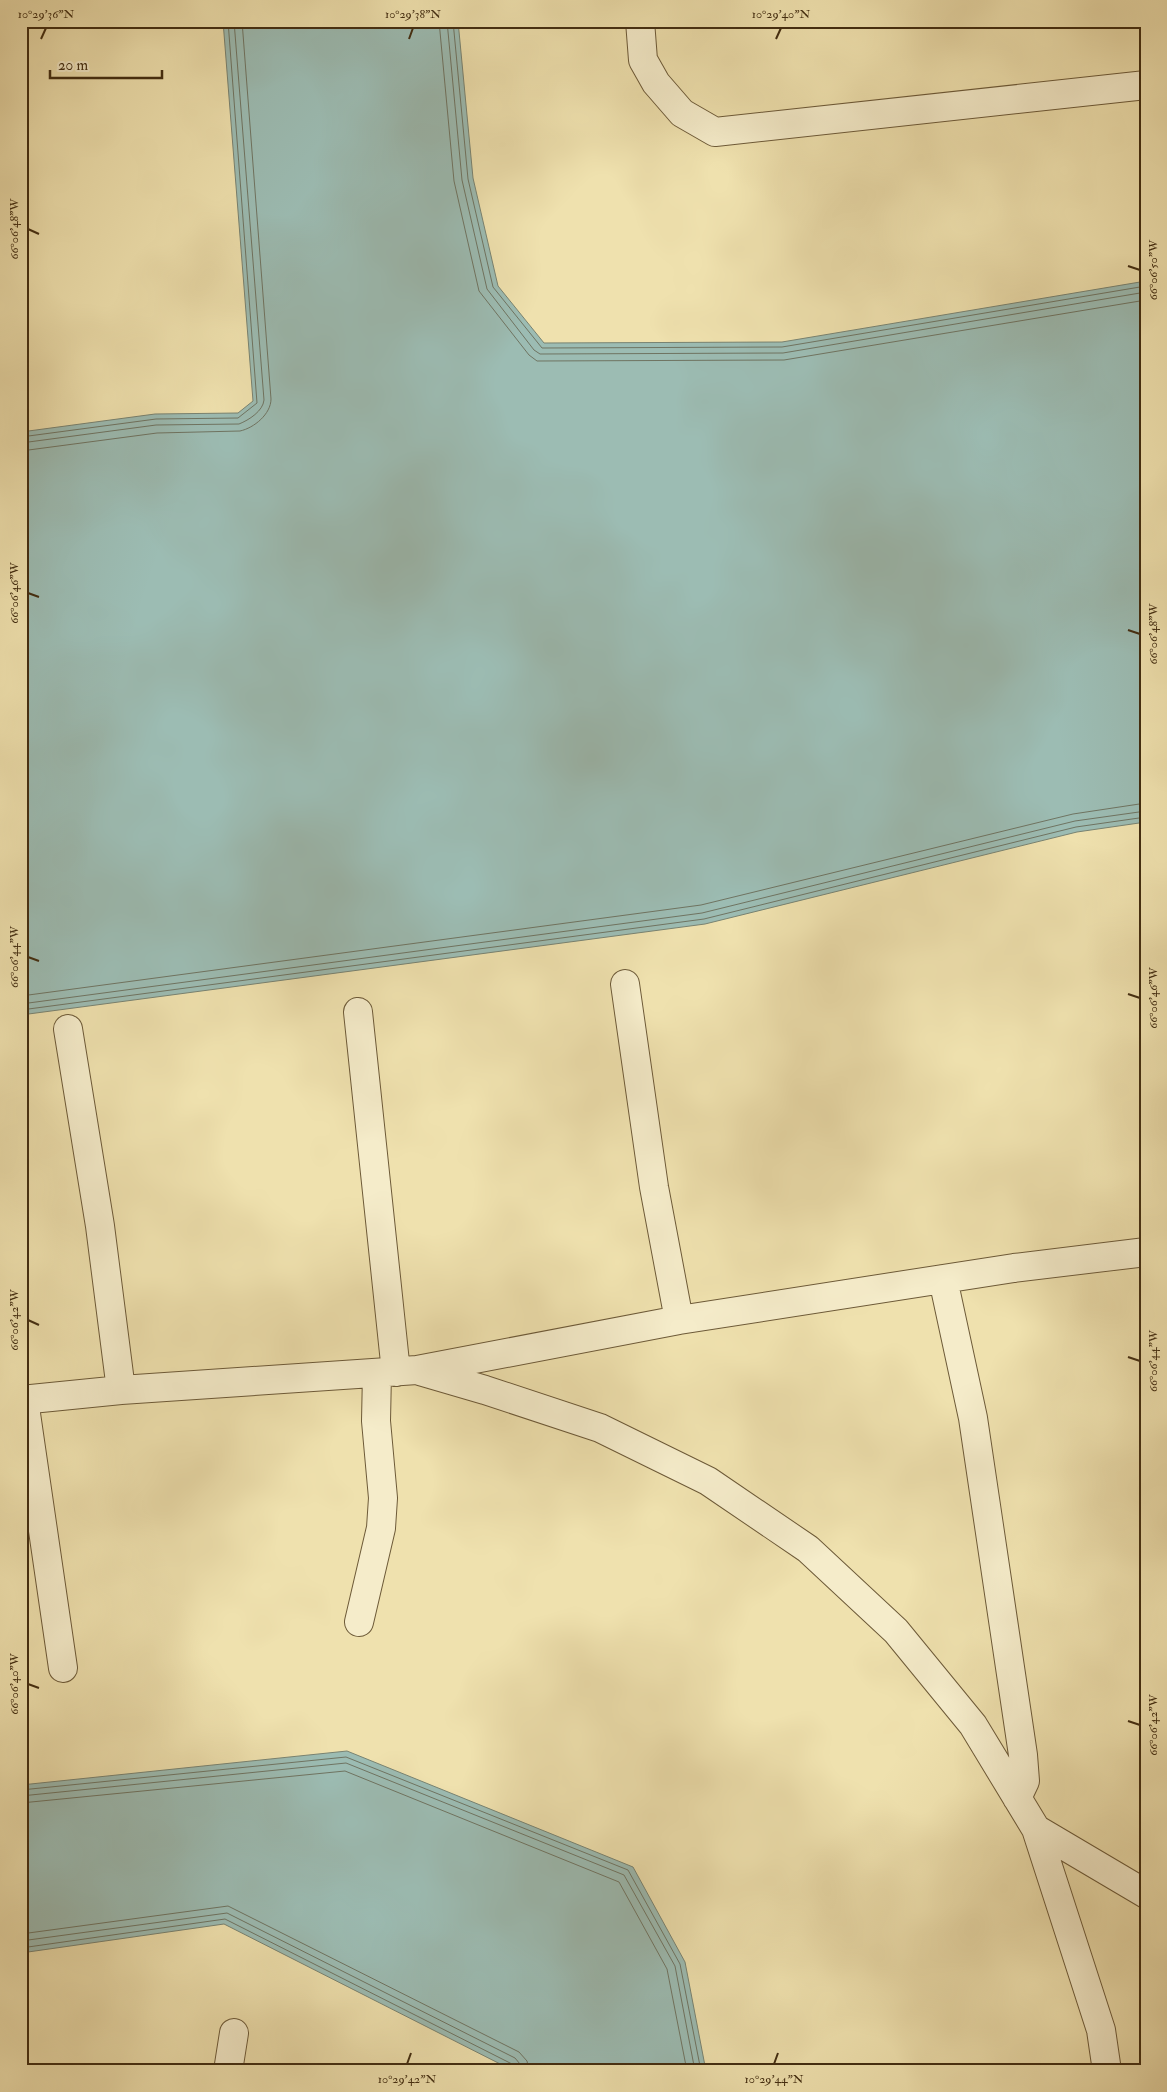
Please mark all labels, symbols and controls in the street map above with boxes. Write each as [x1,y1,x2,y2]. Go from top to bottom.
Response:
text: 10°29'36"N [18,7,75,22]
text: 10°29'38"N [385,7,441,22]
text: 10°29'40"N [752,7,811,22]
scale bar [50,48,162,80]
text: 20 m [58,56,88,75]
text: 66°06'48"W [7,198,22,260]
text: 66°06'50"W [1146,239,1161,300]
text: 66°06'46"W [7,561,22,624]
text: 66°06'48"W [1146,603,1161,665]
text: 66°06'44"W [7,925,22,988]
text: 66°06'46"W [1146,966,1161,1029]
text: 66°06'42"W [7,1288,22,1351]
text: 66°06'44"W [1146,1329,1161,1392]
text: 66°06'40"W [7,1652,22,1715]
text: 66°06'42"W [1146,1693,1161,1756]
text: 10°29'42"N [378,2072,436,2087]
text: 10°29'44"N [745,2072,804,2087]

